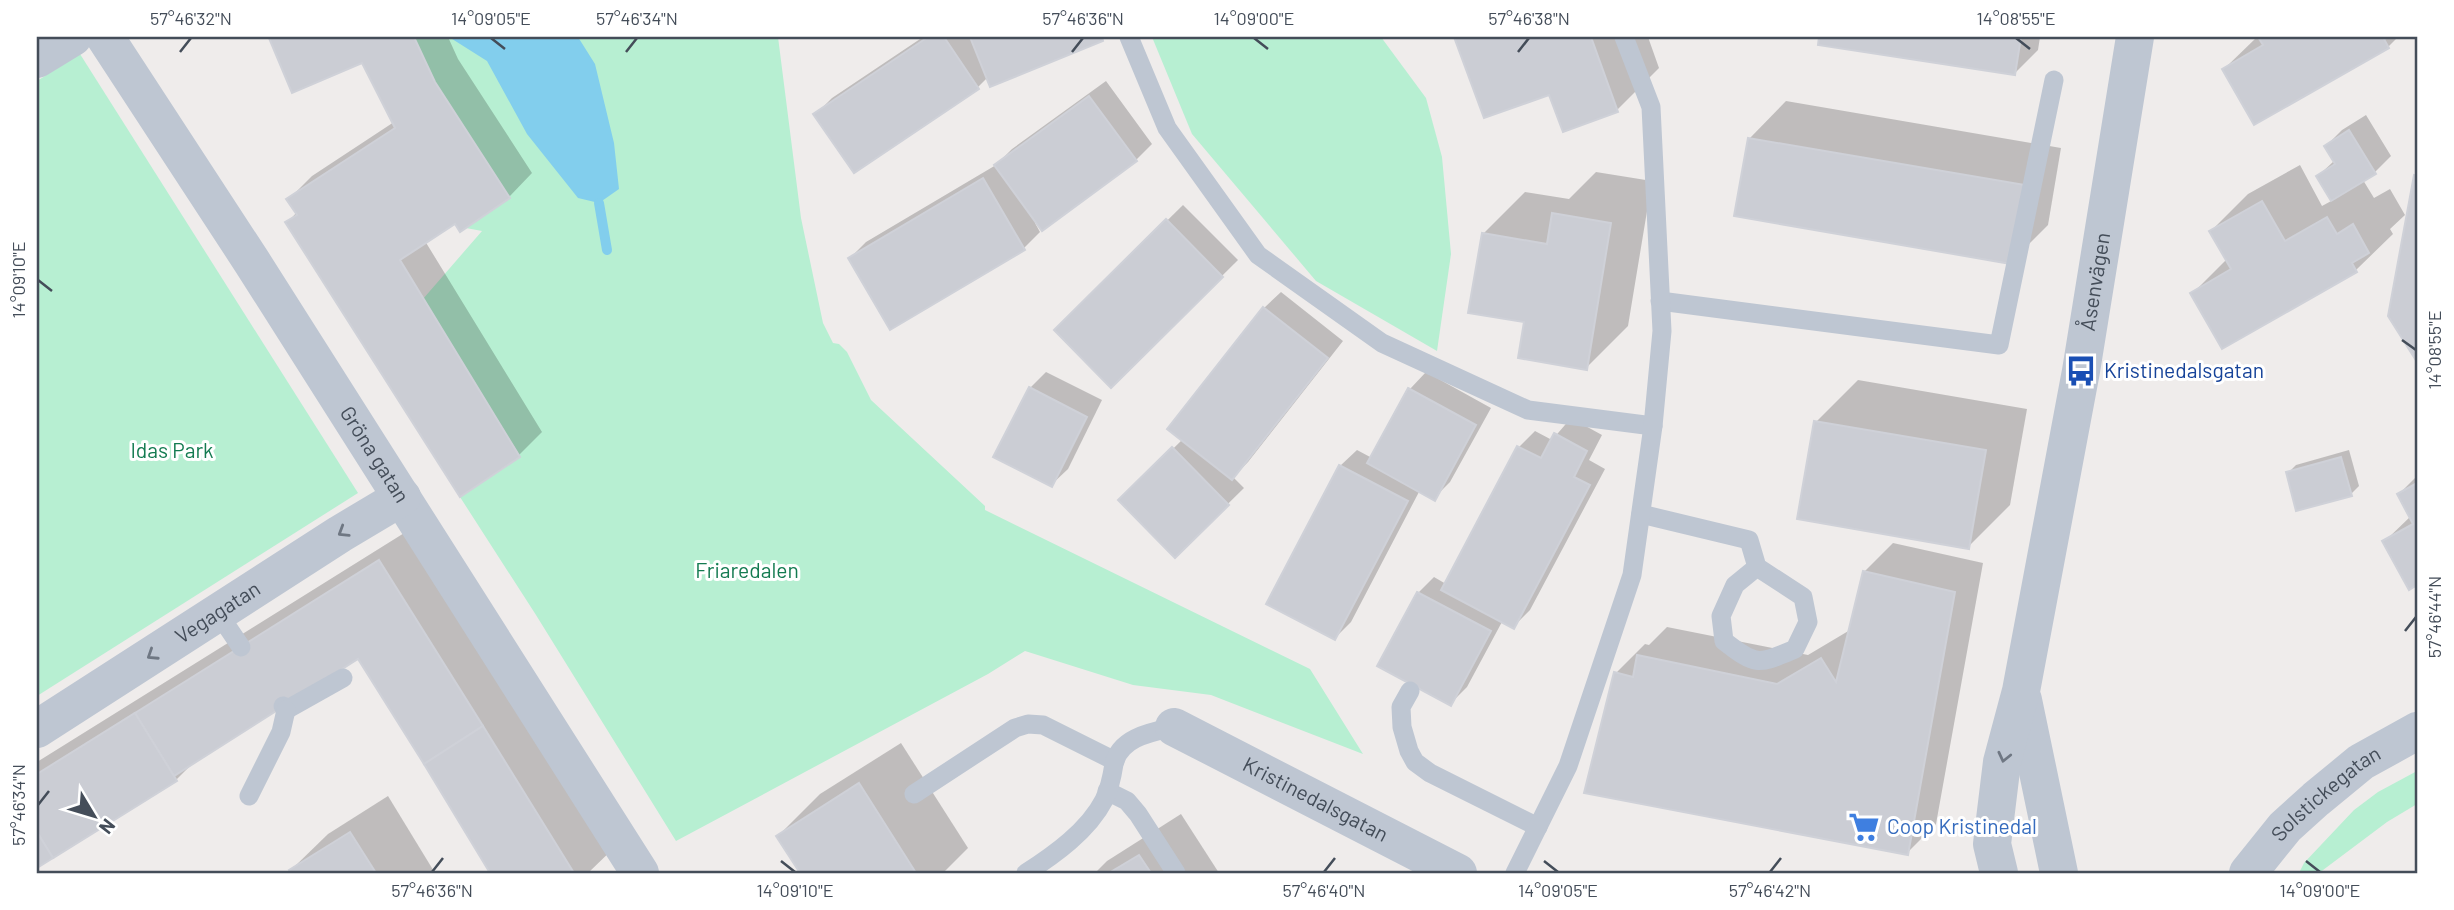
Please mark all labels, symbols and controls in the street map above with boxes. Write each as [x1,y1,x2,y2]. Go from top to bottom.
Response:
text: 57°46'32"N [150,7,232,29]
text: 14°09'05"E [451,7,531,29]
text: 57°46'34"N [596,7,678,29]
text: 57°46'36"N [1042,7,1124,29]
text: 14°09'00"E [1214,7,1294,29]
text: 57°46'38"N [1488,7,1570,29]
text: 14°08'55"E [1976,7,2056,29]
street label: Åsenvägen [2074,230,2114,333]
text: 14°09'10"E [7,241,29,319]
text: 14°08'55"E [2423,310,2445,390]
bus stop icon: Kristinedalsgatan [2064,354,2098,388]
place label: Kristinedalsgatan [2104,357,2264,382]
street label: Gröna gatan [336,401,416,507]
park label: Idas Park [130,437,214,462]
one-way arrow [338,524,351,537]
park label: Friaredalen [695,557,799,582]
street label: Vegagatan [170,575,264,648]
text: 57°46'44"N [2423,576,2445,658]
one-way arrow [146,647,159,660]
street label: Solstickegatan [2265,740,2384,845]
street label: Kristinedalsgatan [1239,751,1393,846]
one-way arrow [1998,751,2013,763]
text: 57°46'34"N [7,764,29,846]
north arrow [60,780,130,850]
supermarket icon: Coop Kristinedal [1847,810,1881,844]
place label: Coop Kristinedal [1887,813,2037,838]
text: N [95,815,121,839]
text: 57°46'36"N [391,879,473,901]
text: 14°09'10"E [756,879,834,901]
text: 57°46'40"N [1282,879,1366,901]
text: 14°09'05"E [1518,879,1598,901]
text: 57°46'42"N [1729,879,1811,901]
text: 14°09'00"E [2280,879,2360,901]

